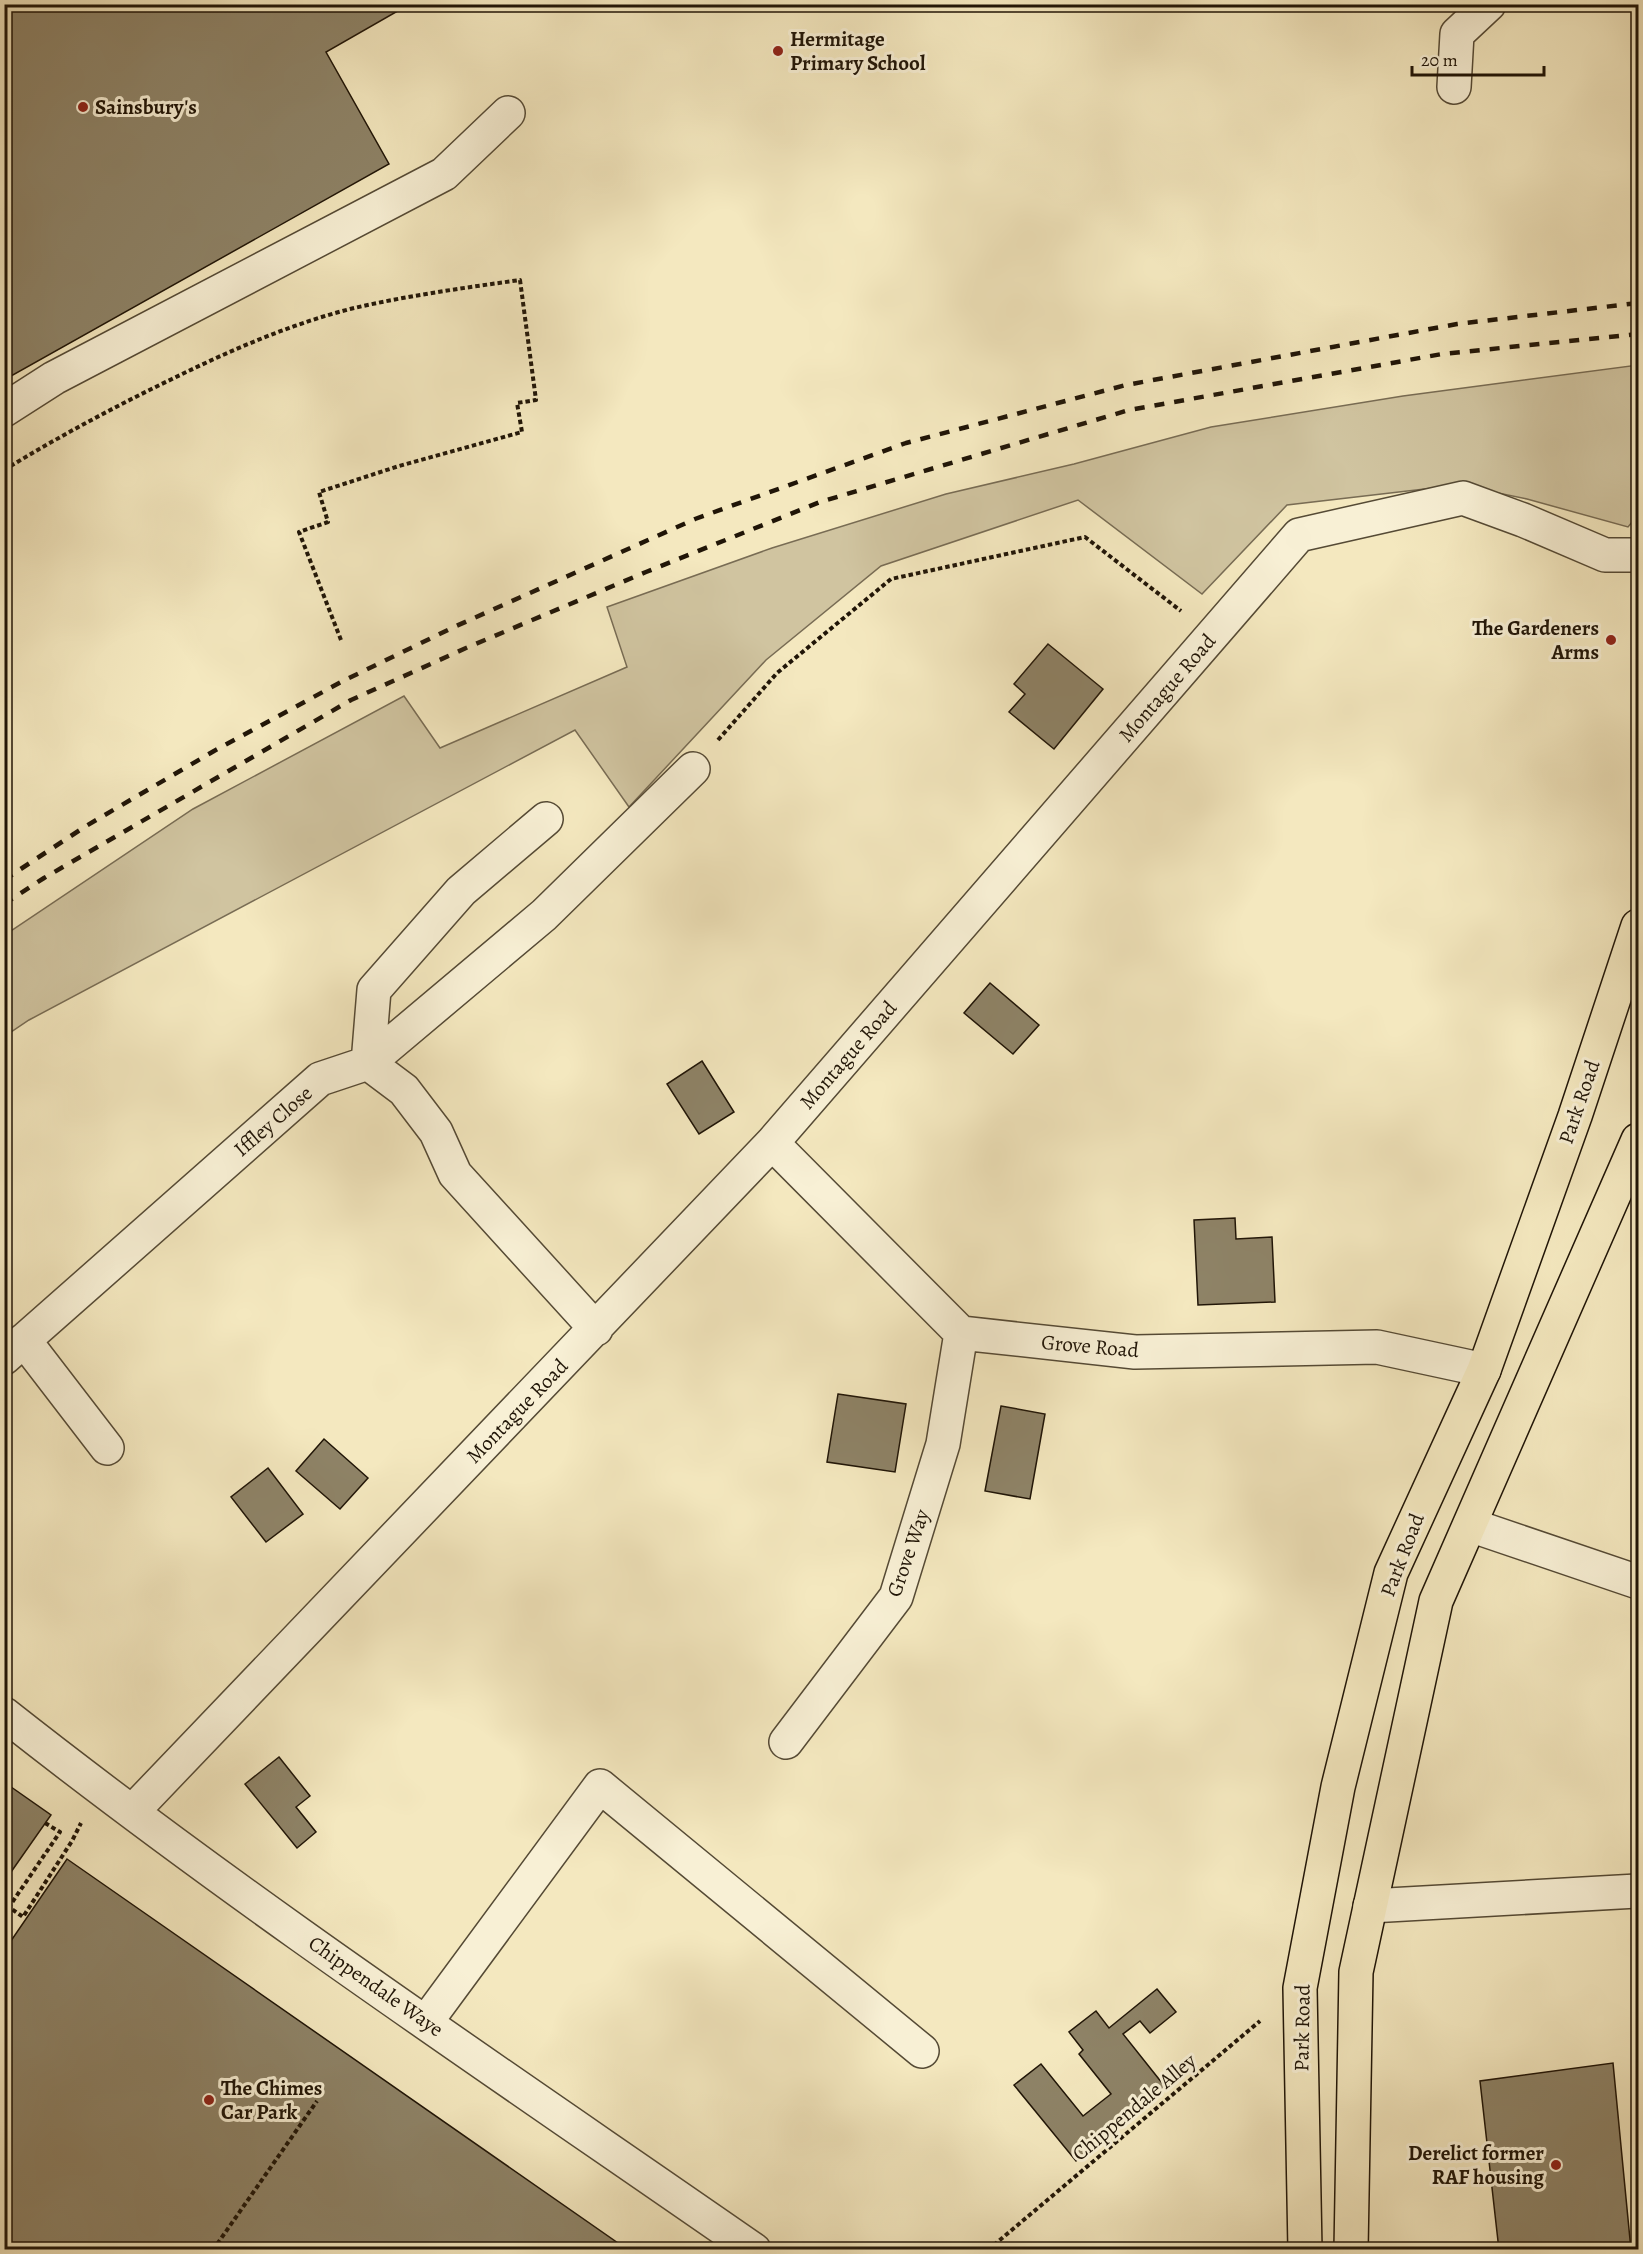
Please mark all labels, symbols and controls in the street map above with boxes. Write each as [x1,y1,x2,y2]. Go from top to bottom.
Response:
place label: Hermitage Primary School [790,25,926,77]
scale bar [1412,39,1544,77]
marker: Hermitage Primary School [771,44,785,58]
text: 20 m [1421,48,1458,72]
place label: Sainsbury's [95,93,197,121]
marker: Sainsbury's [76,100,90,114]
place label: The Gardeners Arms [1472,614,1599,666]
street label: Montague Road [1112,627,1222,748]
marker: The Gardeners Arms [1604,633,1618,647]
street label: Montague Road [793,994,903,1115]
street label: Park Road [1552,1055,1607,1148]
street label: Iffley Close [228,1079,318,1163]
street label: Grove Road [1040,1328,1141,1364]
street label: Montague Road [460,1352,575,1469]
street label: Grove Way [880,1505,936,1600]
street label: Park Road [1373,1509,1431,1601]
street label: Chippendale Waye [303,1929,449,2043]
street label: Park Road [1287,1983,1317,2072]
street label: Chippendale Alley [1066,2046,1202,2167]
place label: The Chimes Car Park [221,2074,322,2126]
marker: The Chimes Car Park [202,2093,216,2107]
place label: Derelict former RAF housing [1408,2139,1544,2191]
marker: Derelict former RAF housing [1549,2158,1563,2172]

